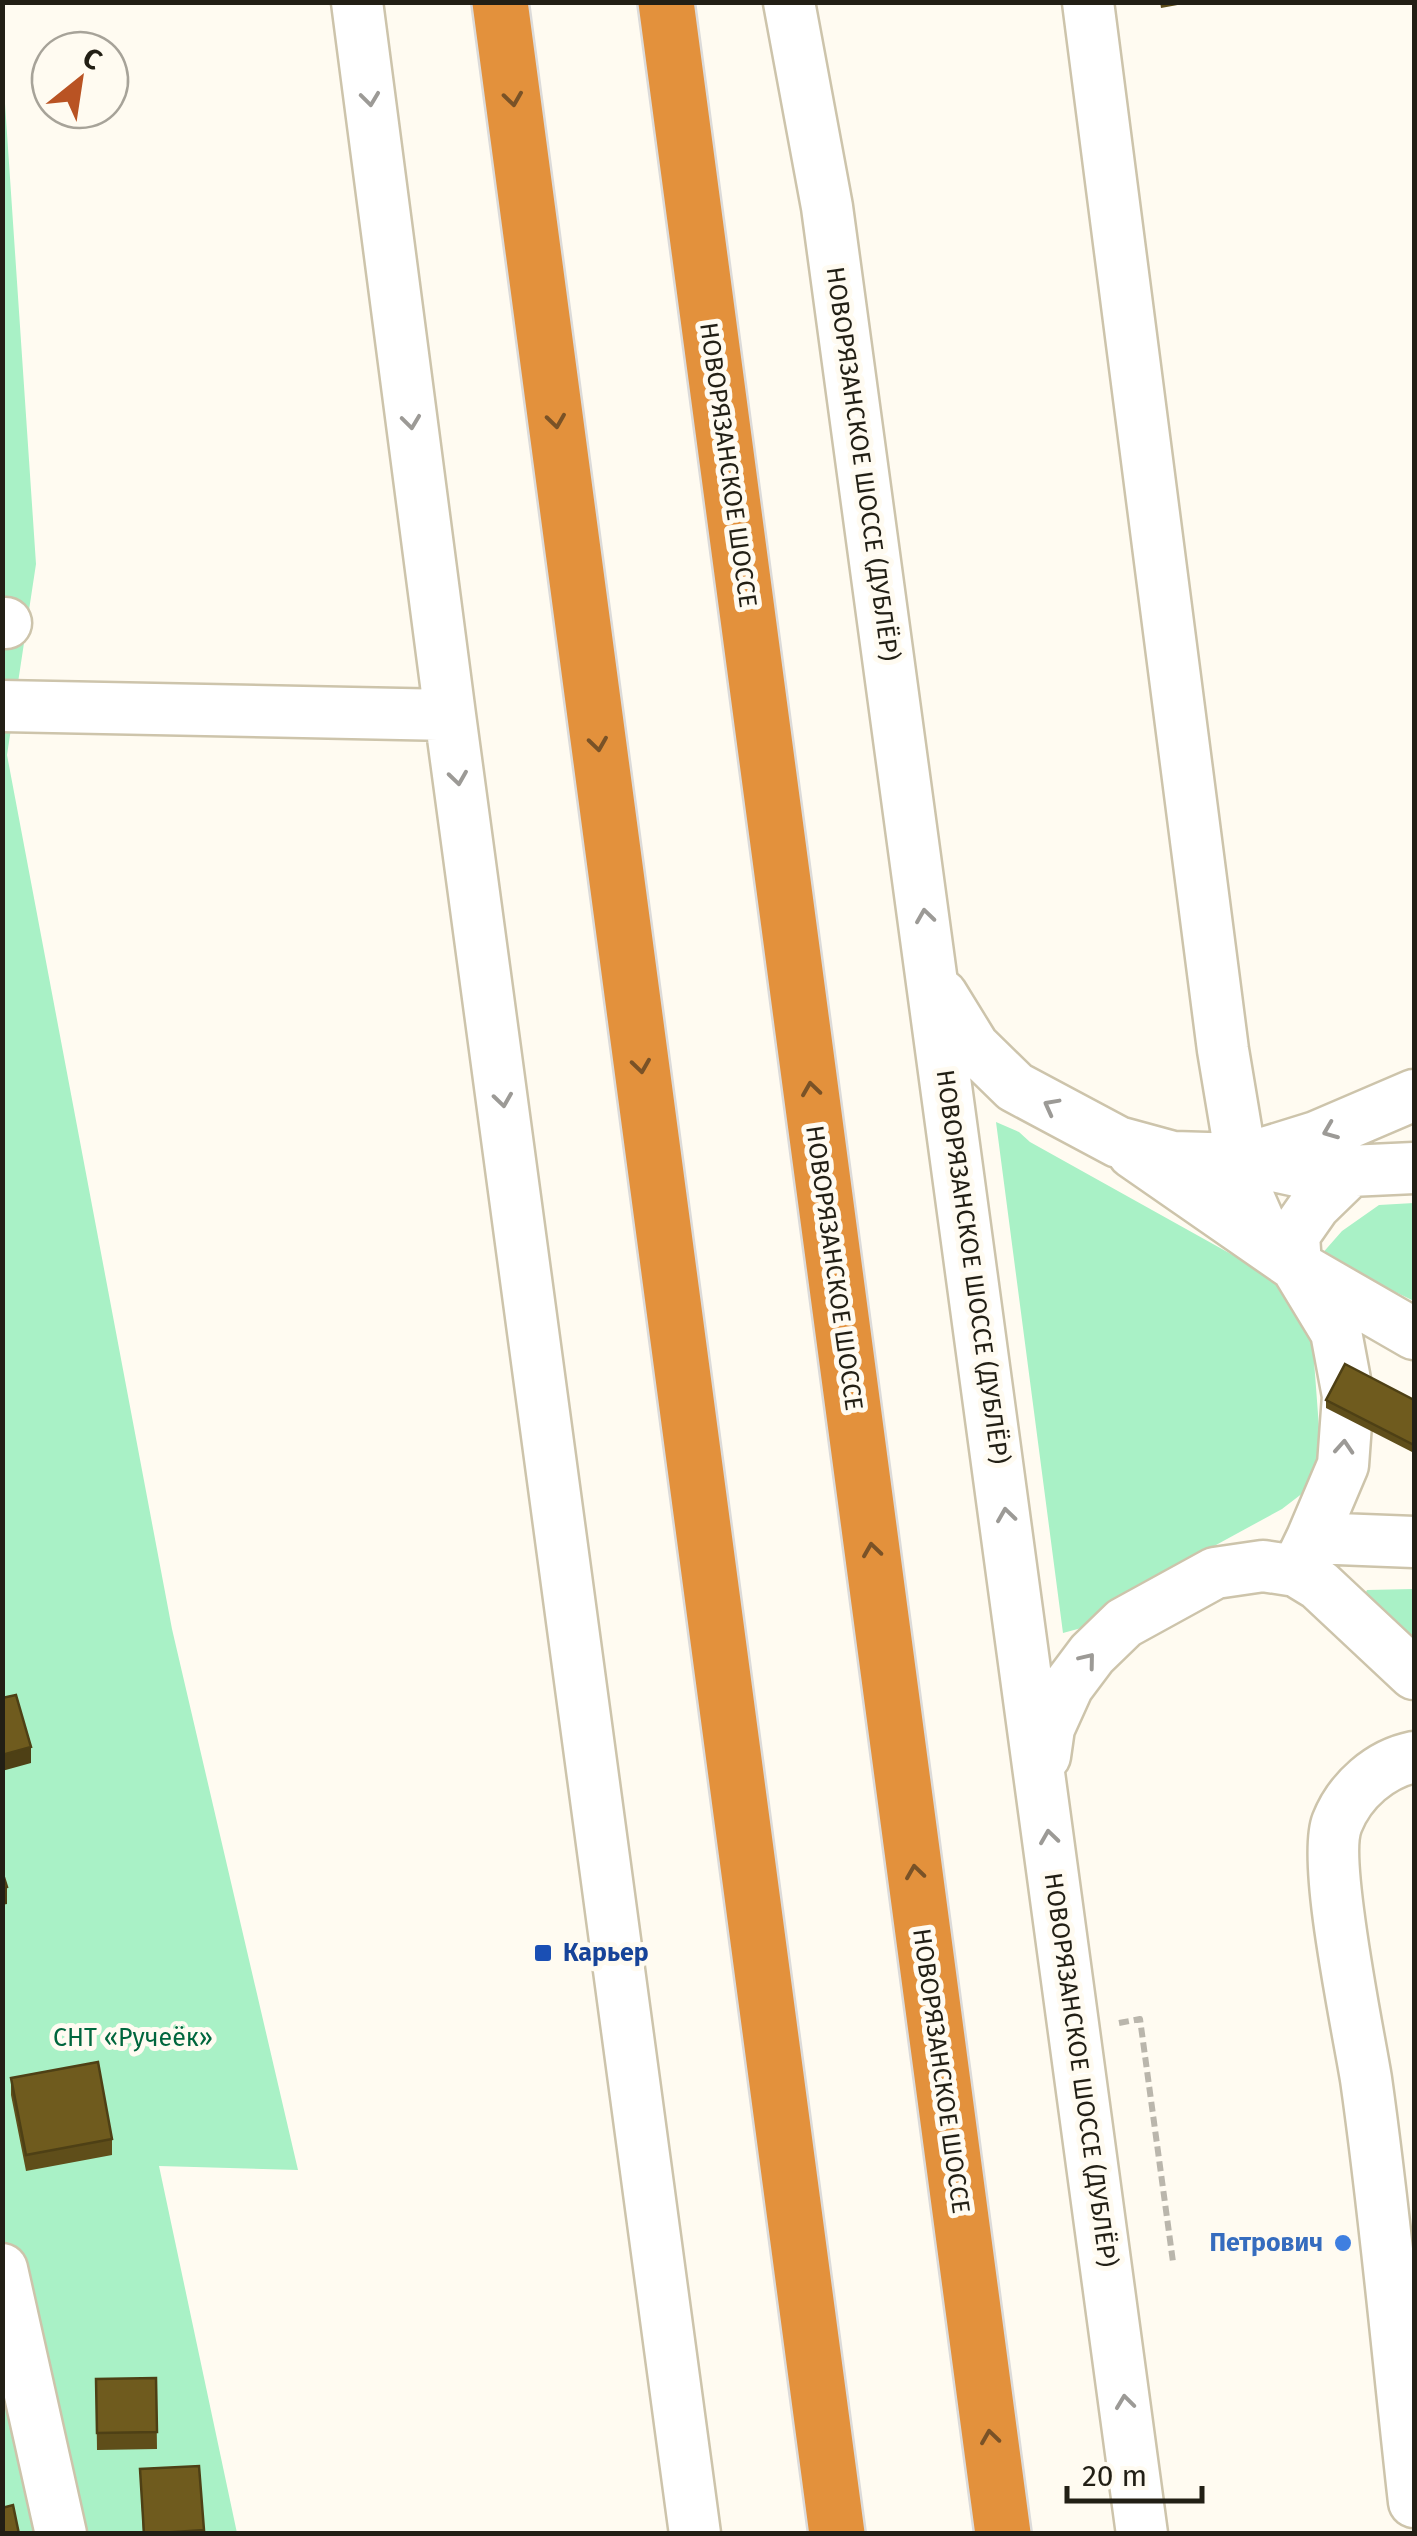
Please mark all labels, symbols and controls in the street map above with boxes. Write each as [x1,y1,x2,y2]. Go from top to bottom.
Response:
north arrow [30,30,130,130]
text: С [77,40,107,77]
one-way arrow [358,91,379,108]
one-way arrow [502,91,523,108]
street label: НОВОРЯЗАНСКОЕ ШОССЕ (ДУБЛЁР) [819,265,905,663]
street label: НОВОРЯЗАНСКОЕ ШОССЕ [693,320,763,610]
one-way arrow [400,413,421,430]
one-way arrow [545,414,566,430]
one-way arrow [587,735,608,752]
one-way arrow [447,770,468,787]
one-way arrow [915,907,936,924]
one-way arrow [630,1058,651,1074]
street label: НОВОРЯЗАНСКОЕ ШОССЕ (ДУБЛЁР) [929,1068,1015,1466]
one-way arrow [801,1080,822,1097]
one-way arrow [492,1092,513,1109]
one-way arrow [1043,1099,1061,1118]
one-way arrow [1322,1120,1340,1140]
street label: НОВОРЯЗАНСКОЕ ШОССЕ [799,1123,869,1413]
one-way arrow [1333,1438,1354,1454]
one-way arrow [996,1507,1017,1523]
one-way arrow [862,1541,883,1557]
one-way arrow [1076,1654,1094,1672]
one-way arrow [1040,1829,1061,1845]
one-way arrow [905,1863,926,1880]
street label: НОВОРЯЗАНСКОЕ ШОССЕ (ДУБЛЁР) [1037,1871,1123,2269]
street label: НОВОРЯЗАНСКОЕ ШОССЕ [906,1926,976,2216]
place label: Карьер [563,1938,649,1968]
marker: Карьер [532,1942,554,1964]
park label: СНТ «Ручеёк» [53,2023,213,2053]
place label: Петрович [1209,2228,1323,2258]
marker: Петрович [1332,2232,1354,2254]
one-way arrow [1115,2394,1136,2410]
one-way arrow [980,2429,1001,2445]
scale bar [1067,2441,1202,2503]
text: 20 m [1082,2458,1147,2494]

